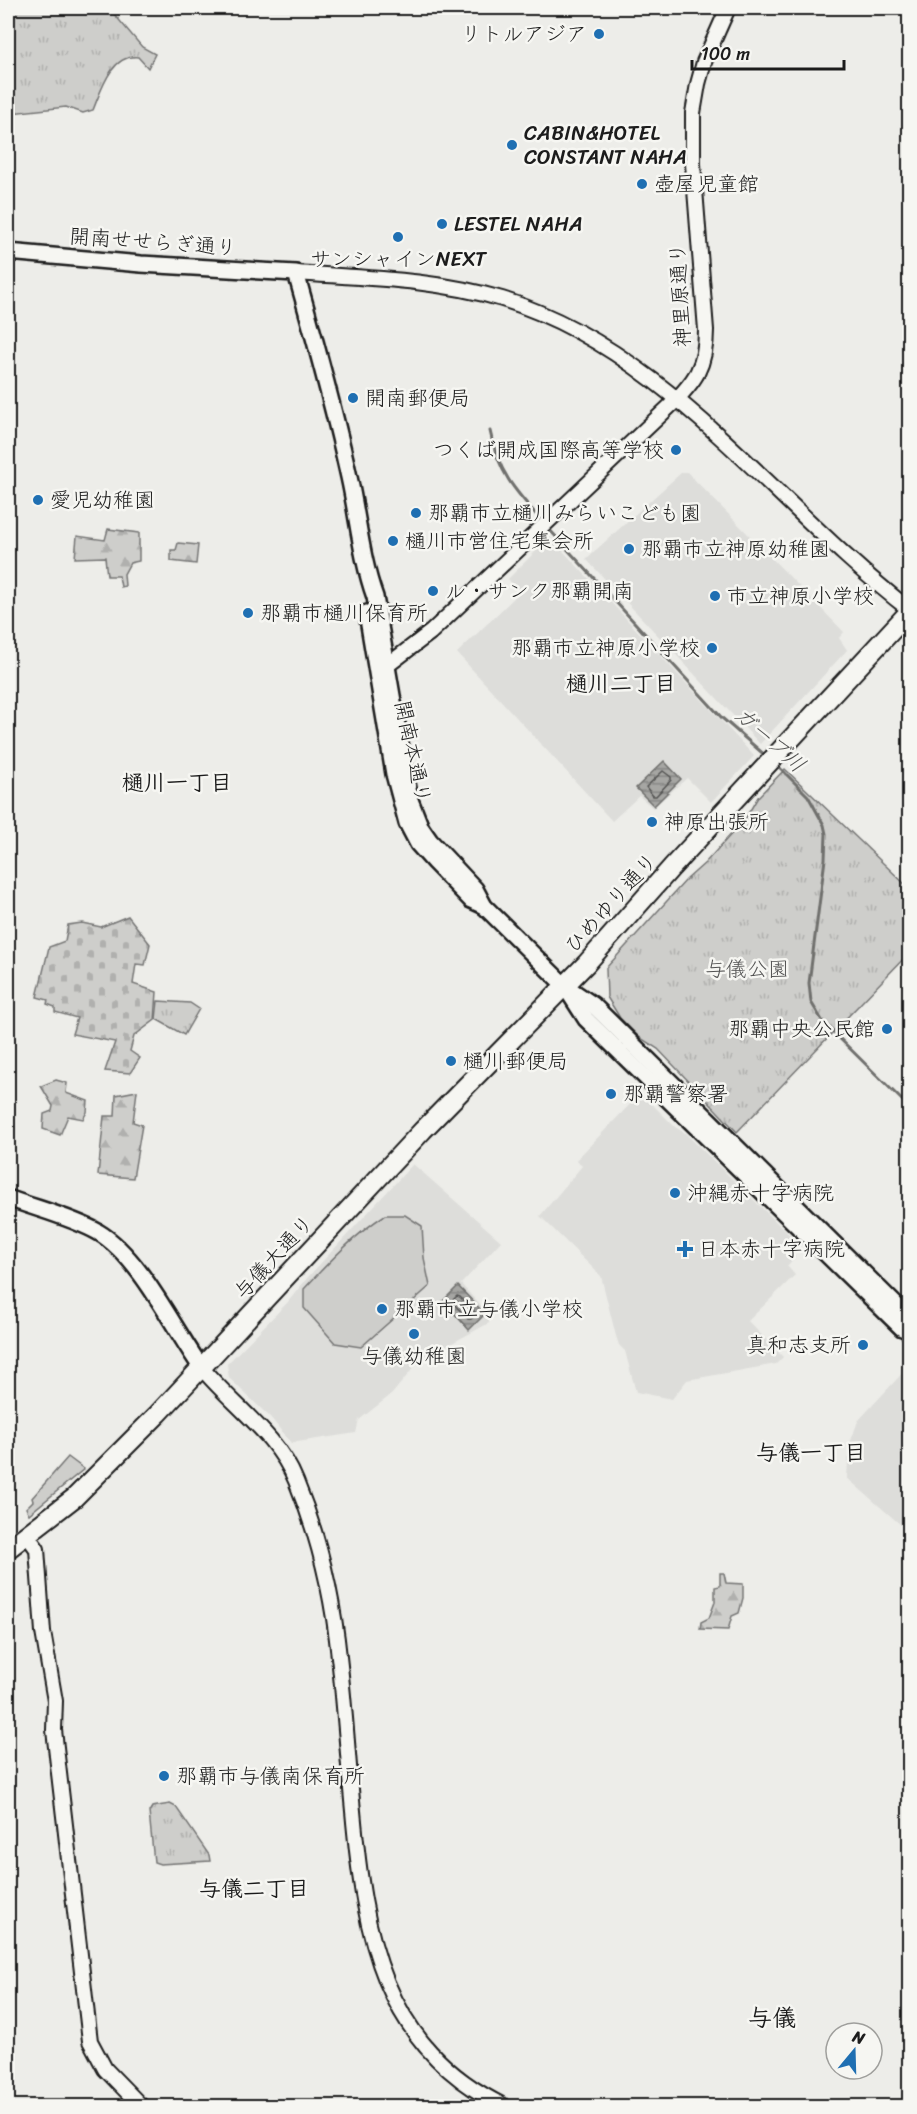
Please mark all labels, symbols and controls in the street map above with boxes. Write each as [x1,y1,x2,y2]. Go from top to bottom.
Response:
place label: リトルアジア [461,15,587,53]
marker: リトルアジア [592,27,606,41]
scale bar [692,33,844,71]
text: 100 m [701,38,750,70]
place label: CABIN&HOTEL CONSTANT NAHA [524,114,687,176]
marker: CABIN&HOTEL CONSTANT NAHA [505,138,519,152]
place label: 壺屋児童館 [654,165,759,203]
marker: 壺屋児童館 [635,177,649,191]
place label: LESTEL NAHA [454,205,583,243]
street label: 開南せせらぎ通り [68,217,238,267]
marker: LESTEL NAHA [435,217,449,231]
marker: サンシャインNEXT [391,230,405,244]
place label: サンシャインNEXT [310,240,488,278]
street label: 神里原通り [658,242,702,348]
place label: 開南郵便局 [365,379,470,417]
marker: 開南郵便局 [346,391,360,405]
place label: つくば開成国際高等学校 [433,431,664,469]
marker: つくば開成国際高等学校 [669,443,683,457]
place label: 愛児幼稚園 [50,481,155,519]
marker: 愛児幼稚園 [31,493,45,507]
place label: 那覇市立樋川みらいこども園 [428,494,701,532]
marker: 那覇市立樋川みらいこども園 [409,506,423,520]
place label: 樋川市営住宅集会所 [405,522,594,560]
place label: 那覇市立神原幼稚園 [641,530,830,568]
marker: 樋川市営住宅集会所 [386,534,400,548]
marker: 那覇市立神原幼稚園 [622,542,636,556]
place label: ル・サンク那覇開南 [445,572,634,610]
place label: 市立神原小学校 [727,577,874,615]
marker: ル・サンク那覇開南 [426,584,440,598]
marker: 市立神原小学校 [708,589,722,603]
place label: 那覇市樋川保育所 [260,594,428,632]
marker: 那覇市樋川保育所 [241,606,255,620]
place label: 那覇市立神原小学校 [511,629,700,667]
marker: 那覇市立神原小学校 [705,641,719,655]
district label: 樋川二丁目 [566,664,676,703]
water label: ガーブ川 [725,695,815,783]
street label: 開南本通り [383,697,443,807]
district label: 樋川一丁目 [122,763,232,802]
place label: 神原出張所 [664,803,769,841]
marker: 神原出張所 [645,815,659,829]
street label: ひめゆり通り [555,843,667,963]
park label: 与儀公園 [705,950,789,988]
place label: 那覇中央公民館 [728,1010,875,1048]
marker: 那覇中央公民館 [880,1022,894,1036]
place label: 樋川郵便局 [463,1042,568,1080]
marker: 樋川郵便局 [444,1054,458,1068]
place label: 那覇警察署 [623,1075,728,1113]
marker: 那覇警察署 [604,1087,618,1101]
place label: 沖縄赤十字病院 [687,1174,834,1212]
marker: 沖縄赤十字病院 [668,1186,682,1200]
street label: 与儀大通り [224,1206,324,1308]
place label: 日本赤十字病院 [698,1230,845,1268]
marker: 日本赤十字病院 [676,1240,694,1258]
place label: 那覇市立与儀小学校 [394,1290,583,1328]
marker: 那覇市立与儀小学校 [375,1302,389,1316]
place label: 真和志支所 [746,1326,851,1364]
marker: 与儀幼稚園 [407,1327,421,1341]
place label: 与儀幼稚園 [362,1337,467,1375]
marker: 真和志支所 [856,1338,870,1352]
district label: 与儀一丁目 [756,1433,866,1472]
place label: 那覇市与儀南保育所 [176,1757,365,1795]
marker: 那覇市与儀南保育所 [157,1769,171,1783]
district label: 与儀二丁目 [199,1869,309,1908]
district label: 与儀 [748,1997,796,2039]
north arrow [824,2021,884,2081]
text: N [848,2021,870,2053]

